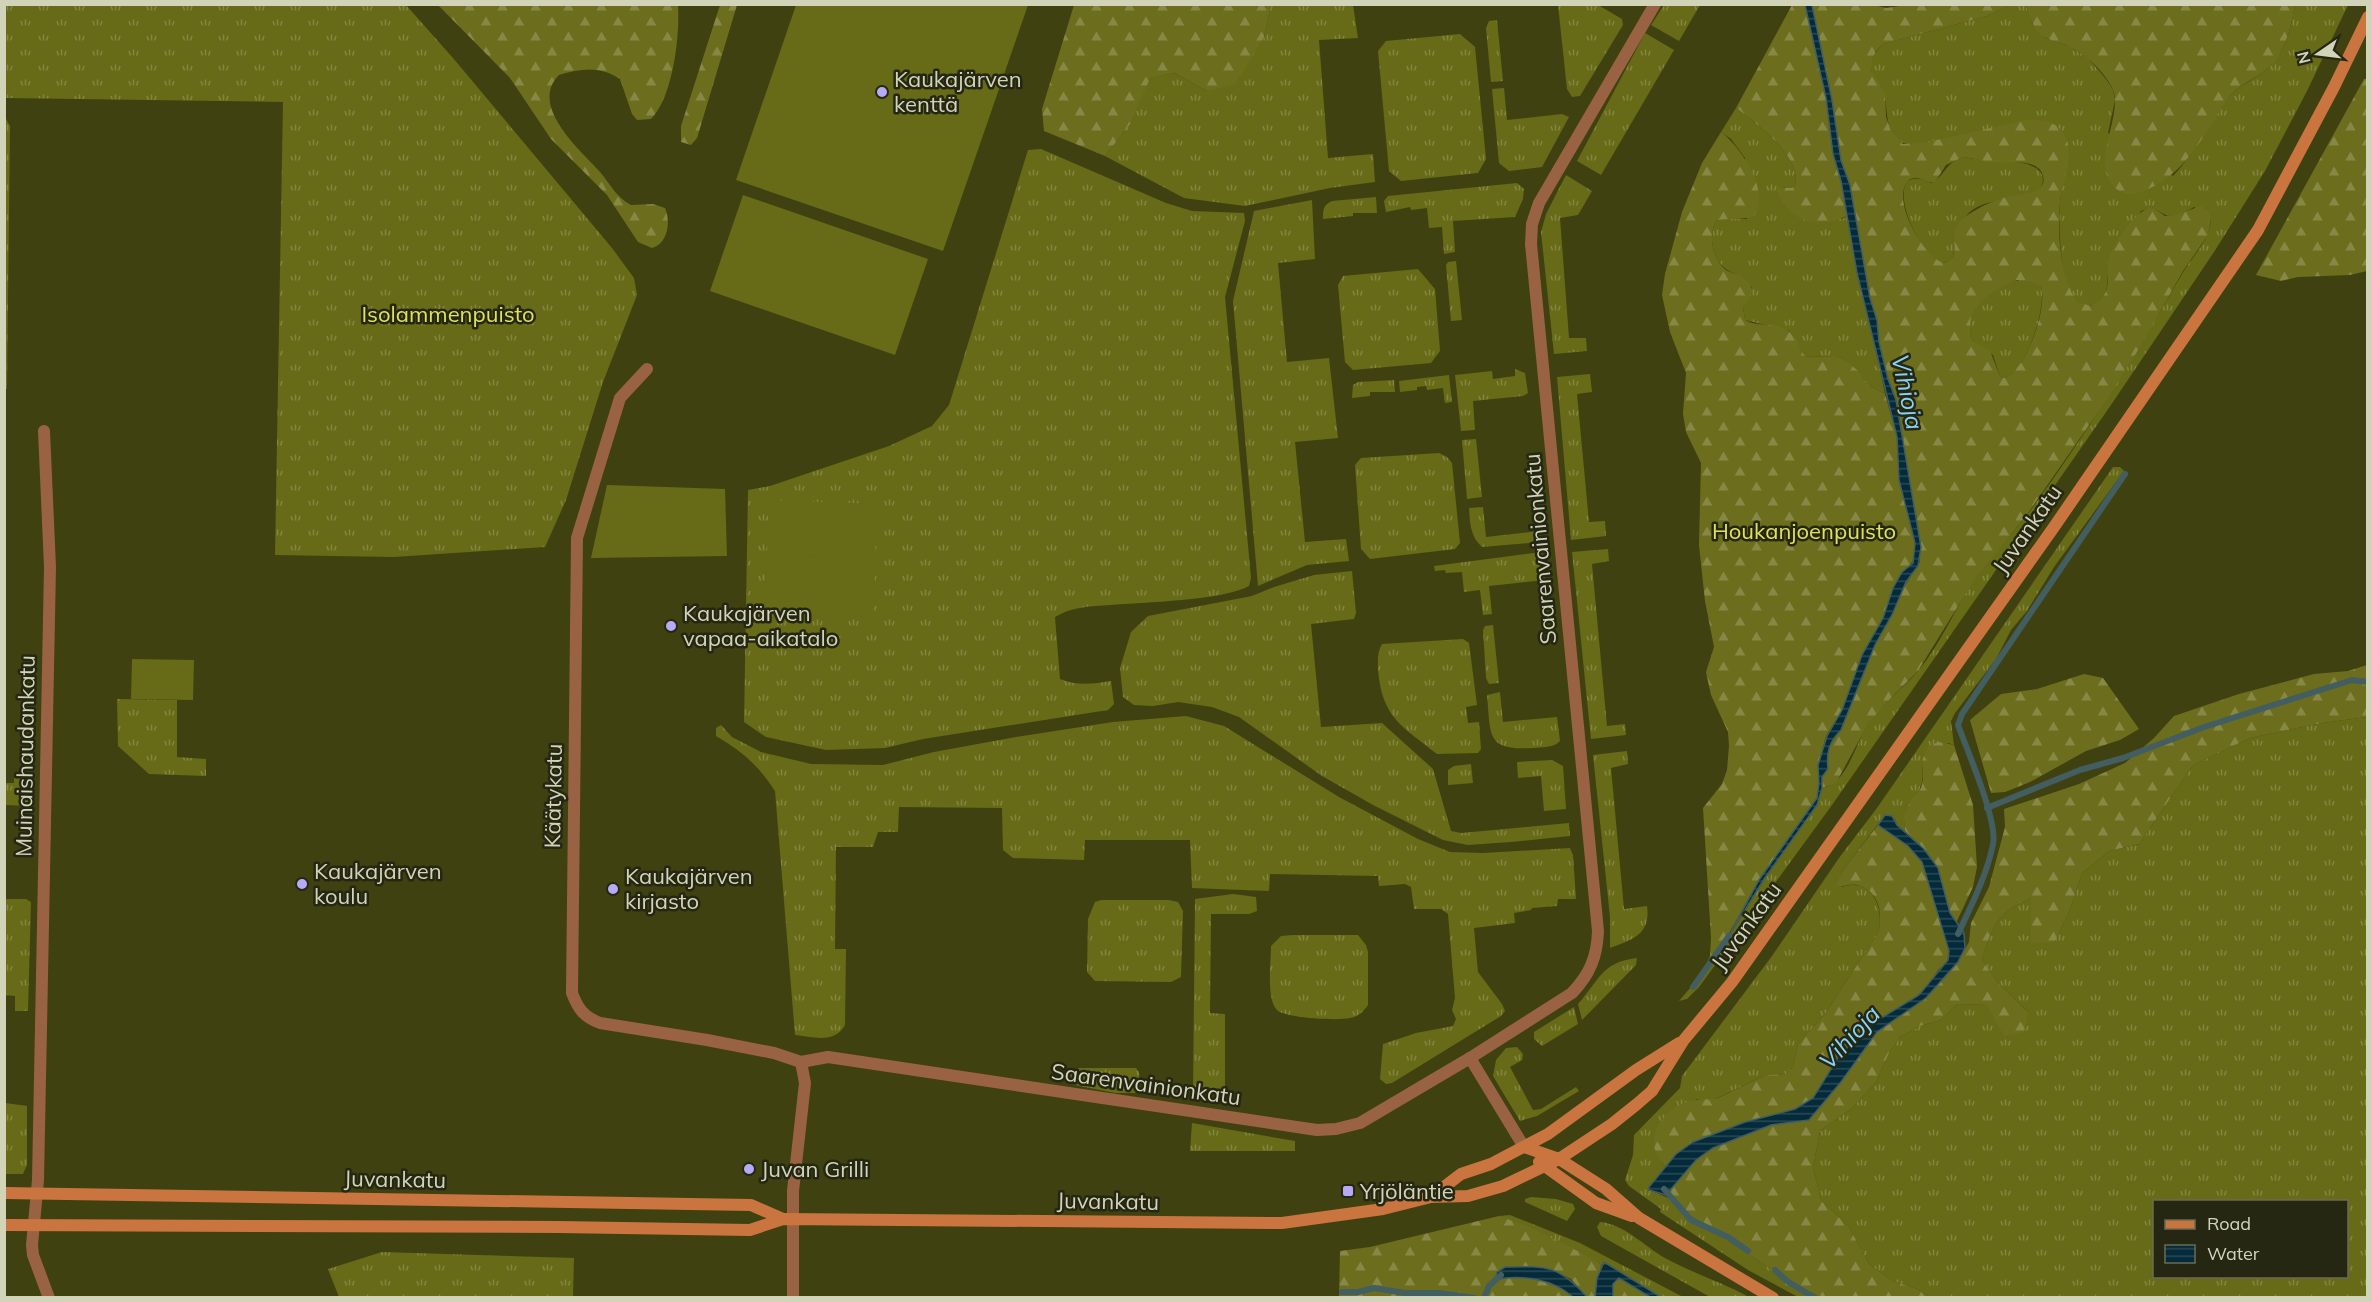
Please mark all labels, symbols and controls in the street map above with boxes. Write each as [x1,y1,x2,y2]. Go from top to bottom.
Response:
north arrow [2288,24,2348,84]
text: N [2292,49,2315,66]
place label: Kaukajärven kenttä [894,65,1022,118]
marker: Kaukajärven kenttä [875,85,889,99]
park label: Isolammenpuisto [361,300,535,328]
water label: Vihioja [1885,352,1931,432]
street label: Saarenvainionkatu [1518,453,1562,645]
street label: Juvankatu [1986,479,2068,579]
park label: Houkanjoenpuisto [1712,517,1896,545]
place label: Kaukajärven vapaa-aikatalo [683,599,838,652]
marker: Kaukajärven vapaa-aikatalo [664,619,678,633]
street label: Muinaishaudankatu [9,655,41,857]
street label: Käätykatu [538,743,568,849]
place label: Kaukajärven koulu [314,857,442,910]
place label: Kaukajärven kirjasto [625,862,753,915]
street label: Juvankatu [1705,876,1787,976]
marker: Kaukajärven koulu [295,877,309,891]
marker: Kaukajärven kirjasto [606,882,620,896]
water label: Vihioja [1812,999,1886,1075]
street label: Saarenvainionkatu [1049,1057,1243,1111]
place label: Juvan Grilli [761,1155,869,1183]
marker: Juvan Grilli [742,1162,756,1176]
street label: Juvankatu [344,1164,446,1194]
place label: Yrjöläntie [1359,1177,1454,1205]
marker: Yrjöläntie [1341,1184,1355,1198]
street label: Juvankatu [1057,1186,1159,1216]
legend [2153,1200,2348,1278]
text: Road [2207,1212,2251,1235]
text: Water [2207,1242,2260,1265]

